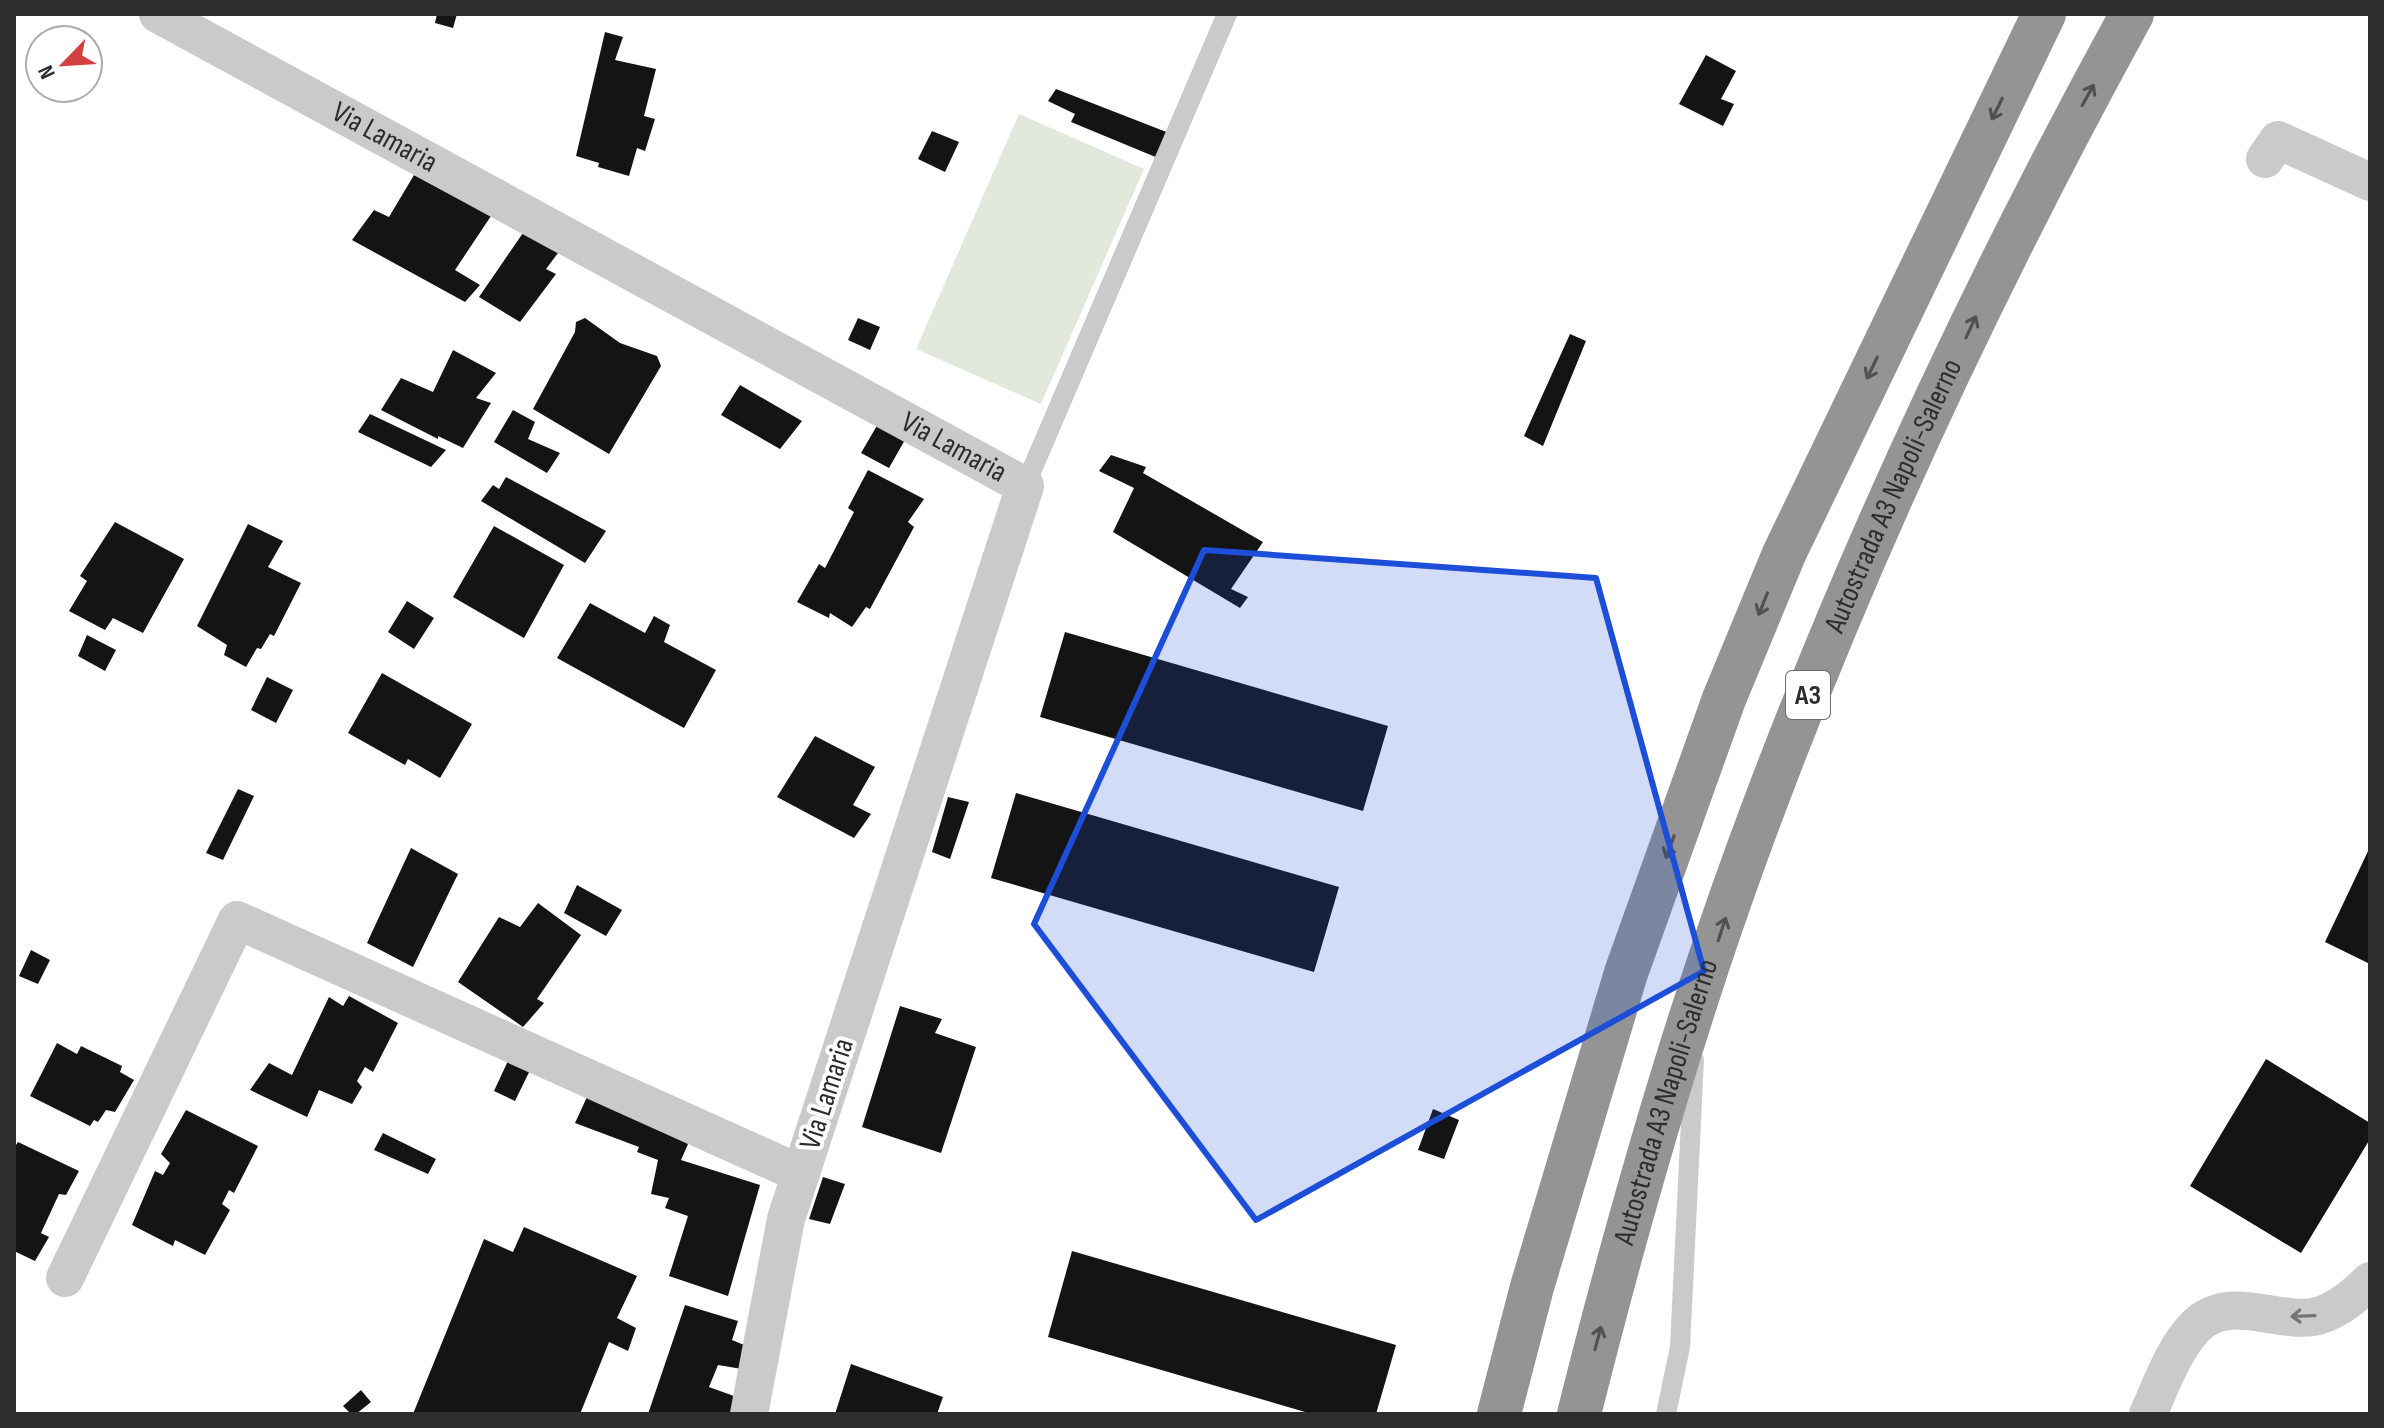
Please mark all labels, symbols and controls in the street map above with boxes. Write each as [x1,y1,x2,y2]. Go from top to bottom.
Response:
north arrow [24,24,104,104]
text: N [33,61,62,83]
one-way arrow [2081,83,2096,107]
street label: Via Lamaria [326,94,444,181]
one-way arrow [1988,96,2004,120]
one-way arrow [1964,315,1979,339]
street label: Autostrada A3 Napoli-Salerno [1816,353,1970,639]
one-way arrow [1864,356,1879,380]
street label: Via Lamaria [895,404,1013,490]
one-way arrow [1755,591,1769,616]
road number: A3 [1786,671,1830,719]
one-way arrow [1662,834,1677,859]
one-way arrow [1715,916,1730,941]
street label: Autostrada A3 Napoli-Salerno [1606,955,1726,1249]
street label: Via Lamaria [792,1034,862,1154]
one-way arrow [2290,1308,2317,1323]
one-way arrow [1592,1326,1607,1352]

